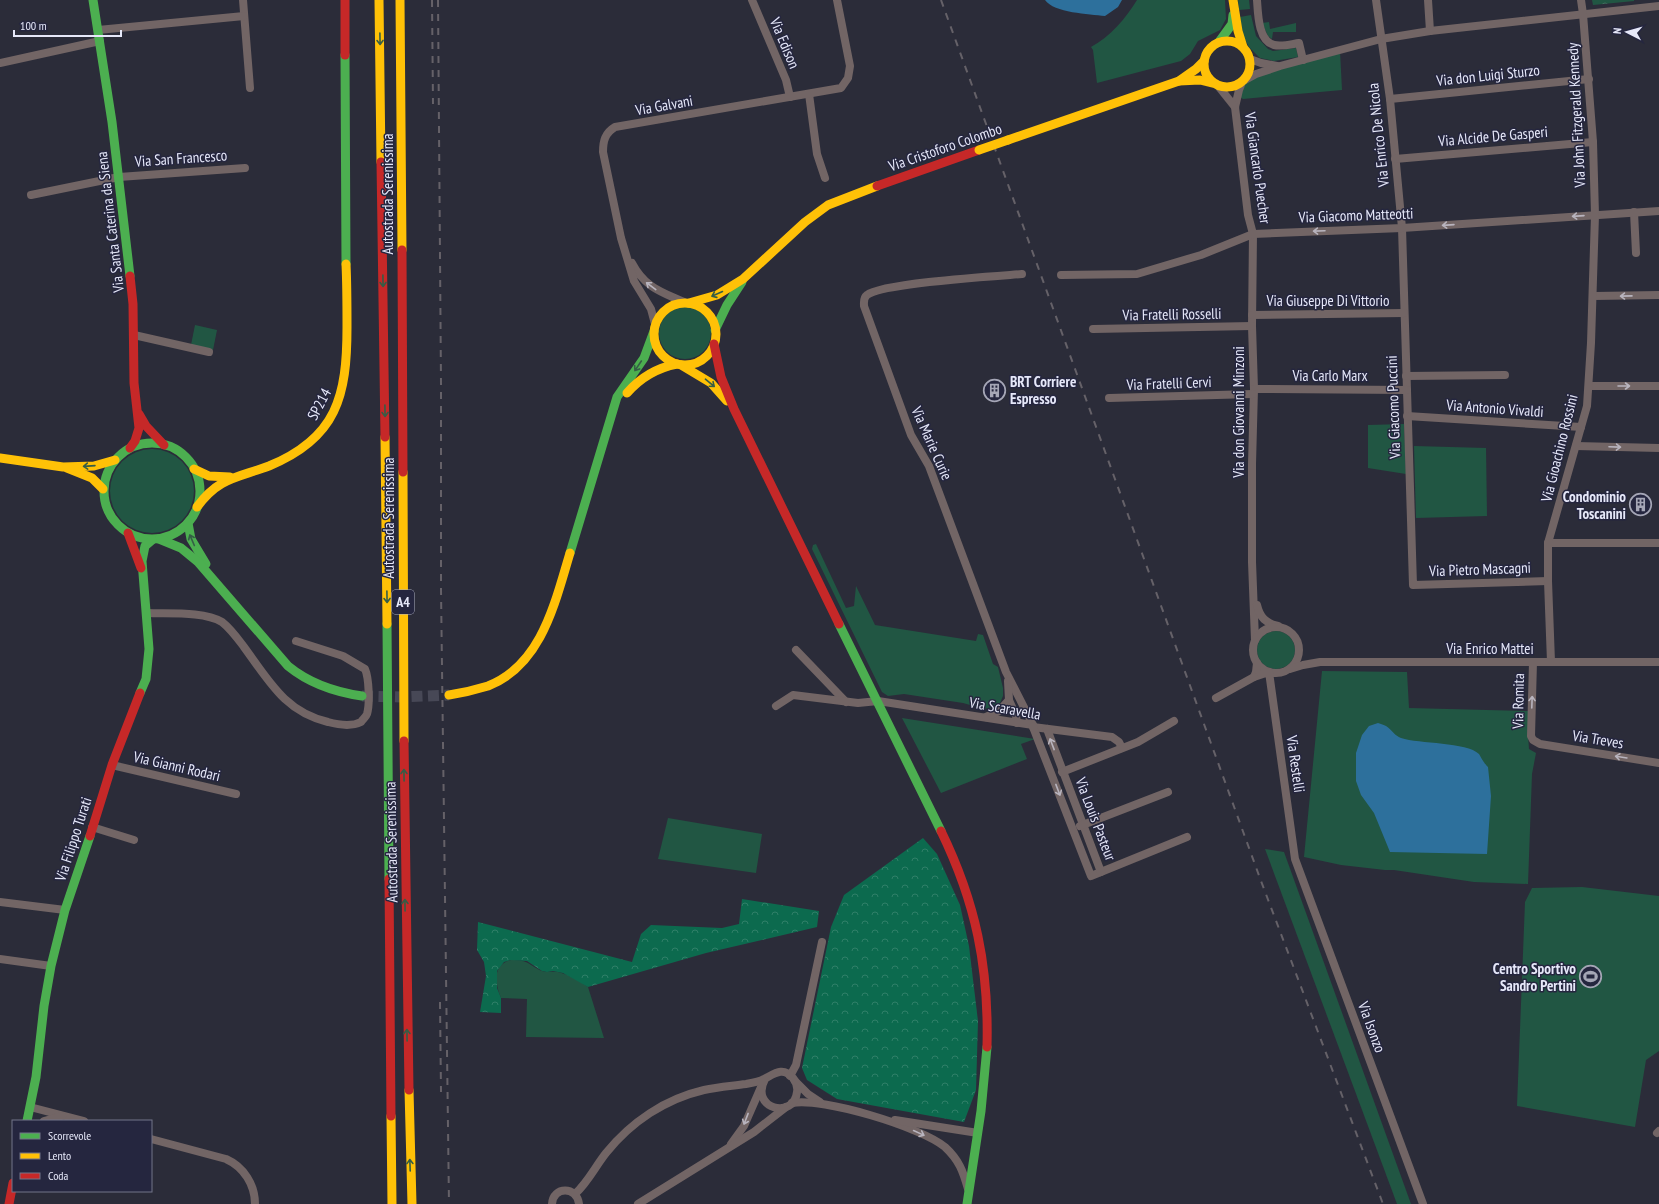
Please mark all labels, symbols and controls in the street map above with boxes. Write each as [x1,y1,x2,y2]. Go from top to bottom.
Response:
scale bar [14,12,121,38]
north arrow [1607,12,1647,52]
street label: Via Edison [765,14,804,71]
text: 100 m [20,18,47,33]
text: N [1610,27,1624,35]
one-way arrow [376,32,384,45]
street label: Via John Fitzgerald Kennedy [1563,42,1589,189]
street label: Via don Luigi Sturzo [1434,60,1541,90]
street label: Via Enrico De Nicola [1363,82,1393,189]
street label: Via Galvani [633,91,694,120]
street label: Via Giancarlo Puecher [1241,110,1275,226]
street label: Via Cristoforo Colombo [885,119,1004,176]
street label: Via Alcide De Gasperi [1436,122,1549,150]
street label: Autostrada Serenissima [378,134,397,255]
street label: Via San Francesco [133,145,228,171]
street label: Via Santa Caterina da Siena [92,150,128,295]
street label: Via Giacomo Matteotti [1297,204,1414,227]
one-way arrow [1572,212,1585,219]
one-way arrow [1442,221,1455,228]
one-way arrow [1313,227,1326,235]
one-way arrow [379,274,387,287]
one-way arrow [645,281,656,290]
one-way arrow [712,291,724,298]
street label: Via Giuseppe Di Vittorio [1266,291,1389,310]
one-way arrow [1620,292,1633,299]
street label: Via Fratelli Rosselli [1121,304,1222,324]
street label: Via don Giovanni Minzoni [1229,346,1248,479]
street label: Via Giacomo Puccini [1382,355,1404,460]
one-way arrow [634,361,642,372]
street label: Via Carlo Marx [1291,366,1368,385]
place label: BRT Corriere Espresso [1010,372,1076,408]
street label: Via Fratelli Cervi [1125,372,1212,394]
building icon: BRT Corriere Espresso [982,377,1008,403]
one-way arrow [705,378,715,387]
one-way arrow [1617,382,1630,390]
street label: SP214 [303,385,335,423]
street label: Via Gioachino Rossini [1536,392,1582,505]
street label: Via Antonio Vivaldi [1445,395,1544,421]
street label: Via Marie Curie [907,402,957,483]
one-way arrow [381,404,389,417]
one-way arrow [1608,443,1621,451]
street label: Autostrada Serenissima [379,458,398,579]
one-way arrow [83,462,96,469]
place label: Condominio Toscanini [1563,487,1626,523]
building icon: Condominio Toscanini [1628,492,1654,518]
one-way arrow [188,534,195,546]
street label: Via Pietro Mascagni [1428,558,1531,580]
one-way arrow [384,590,391,603]
road number: A4 [392,590,414,614]
street label: Via Enrico Mattei [1445,639,1534,658]
street label: Via Romita [1508,673,1528,730]
street label: Via Scaravella [967,692,1042,724]
one-way arrow [1528,696,1536,709]
street label: Via Treves [1570,725,1625,752]
street label: Via Restelli [1282,733,1309,794]
one-way arrow [1048,739,1056,751]
street label: Via Gianni Rodari [131,747,222,785]
one-way arrow [1614,753,1627,761]
one-way arrow [400,769,408,782]
street label: Via Louis Pasteur [1071,774,1121,864]
street label: Autostrada Serenissima [380,781,402,903]
one-way arrow [1054,783,1062,795]
street label: Via Filippo Turati [50,795,96,884]
one-way arrow [401,899,409,912]
place label: Centro Sportivo Sandro Pertini [1493,959,1576,995]
sports icon: Centro Sportivo Sandro Pertini [1578,964,1604,990]
street label: Via Isonzo [1354,998,1390,1055]
one-way arrow [403,1029,410,1042]
one-way arrow [742,1112,750,1124]
legend [12,1120,152,1192]
text: Scorrevole [48,1128,91,1143]
one-way arrow [913,1130,925,1137]
text: Lento [48,1148,71,1163]
one-way arrow [407,1159,414,1172]
text: Coda [48,1168,69,1183]

